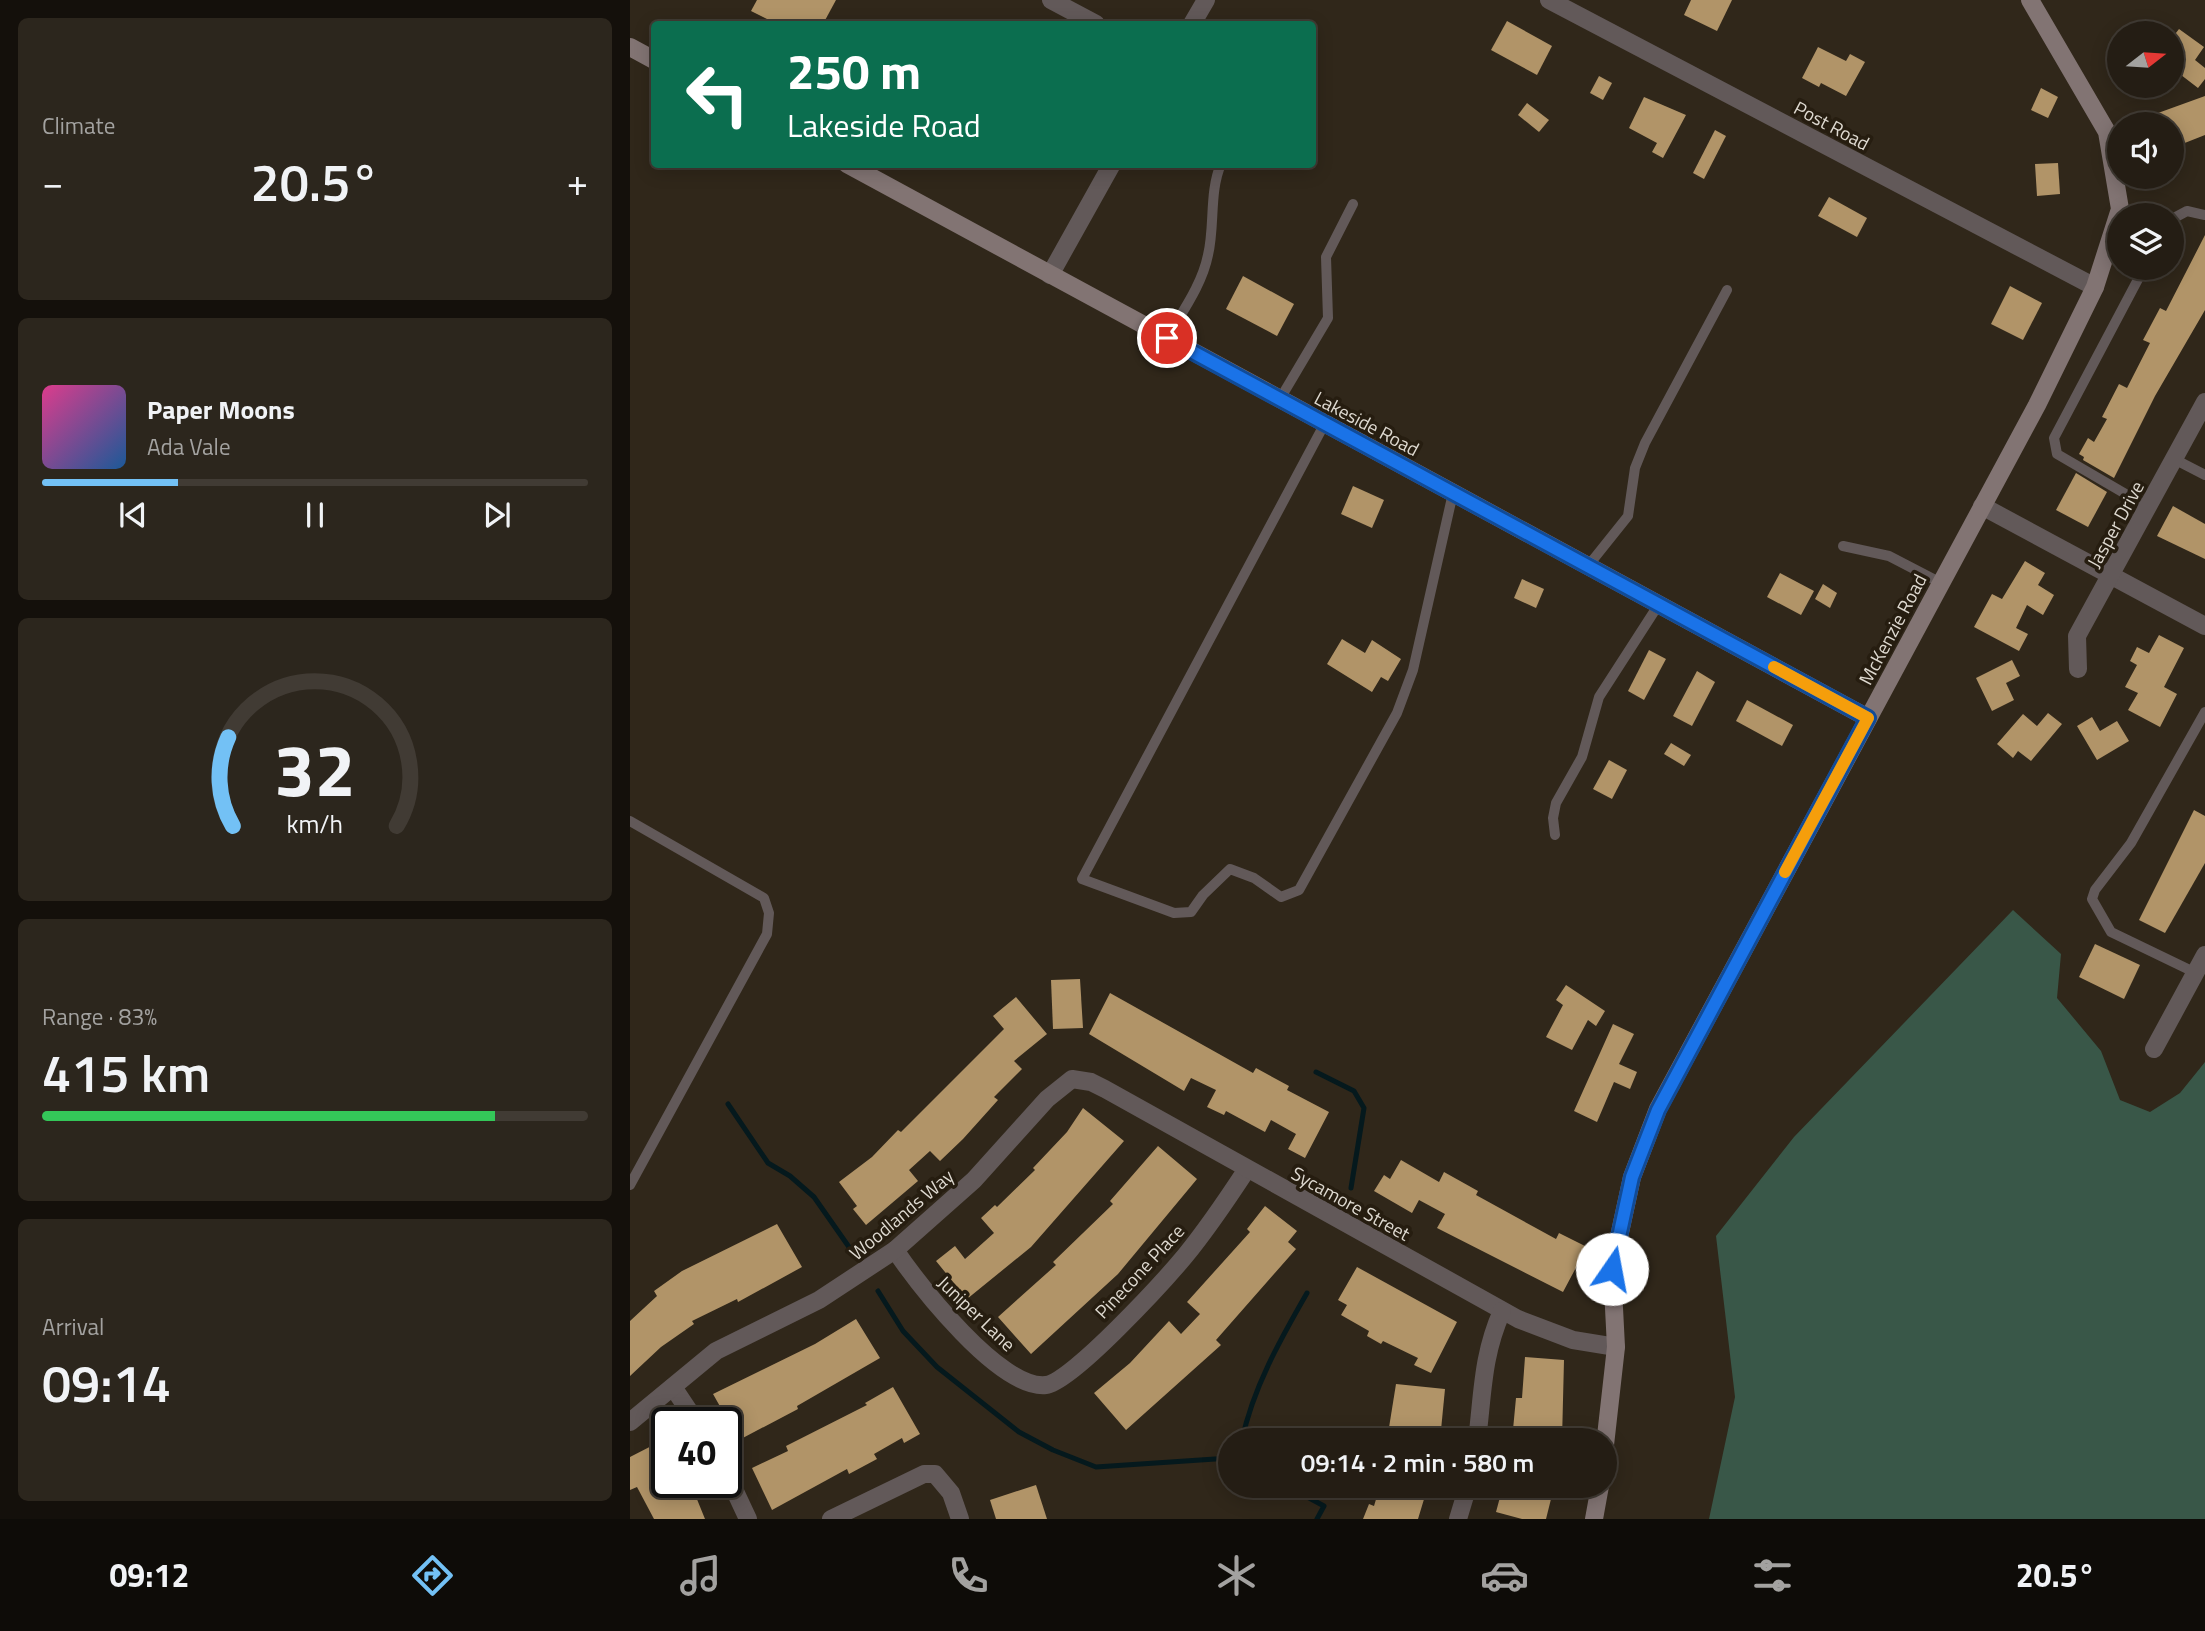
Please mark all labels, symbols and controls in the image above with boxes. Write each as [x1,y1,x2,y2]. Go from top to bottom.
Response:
north arrow [2107,21,2184,98]
map controls [2107,21,2184,280]
text: 250 m [787,33,921,108]
icon: left [672,49,763,140]
street label: Post Road [1789,93,1875,157]
text: Lakeside Road [787,101,981,149]
text: Climate [42,108,115,143]
button: sound [2107,112,2184,189]
text: 20.5° [251,142,379,221]
text: − [42,153,63,211]
text: + [567,153,588,211]
button: layers [2107,203,2184,280]
pin [1137,308,1197,368]
icon: arrive [1148,319,1186,357]
street label: Lakeside Road [1309,383,1425,463]
text: Paper Moons [147,390,295,429]
text: Ada Vale [147,429,231,464]
street label: Jasper Drive [2079,475,2151,573]
icon: previous [114,496,152,534]
icon: pause [296,496,334,534]
icon: next [478,496,516,534]
street label: McKenzie Road [1851,568,1933,690]
text: 32 [274,714,356,824]
text: km/h [287,804,343,842]
text: Range · 83% [42,999,157,1034]
text: 415 km [42,1033,210,1112]
street label: Sycamore Street [1286,1158,1416,1248]
street label: Woodlands Way [842,1161,960,1267]
street label: Pinecone Place [1087,1217,1191,1325]
position arrow [1575,1232,1649,1306]
street label: Juniper Lane [931,1268,1023,1358]
text: Arrival [42,1309,104,1344]
text: 09:14 [42,1343,171,1422]
speed limit sign: 40 [651,1407,742,1498]
text: 09:14 · 2 min · 580 m [1301,1443,1534,1482]
text: 09:12 [109,1551,189,1599]
icon: directions [408,1551,457,1600]
icon: music [676,1551,725,1600]
icon: phone [944,1551,993,1600]
icon: climate [1212,1551,1261,1600]
icon: car [1480,1551,1529,1600]
icon: filters [1748,1551,1797,1600]
text: 20.5° [2016,1551,2096,1599]

